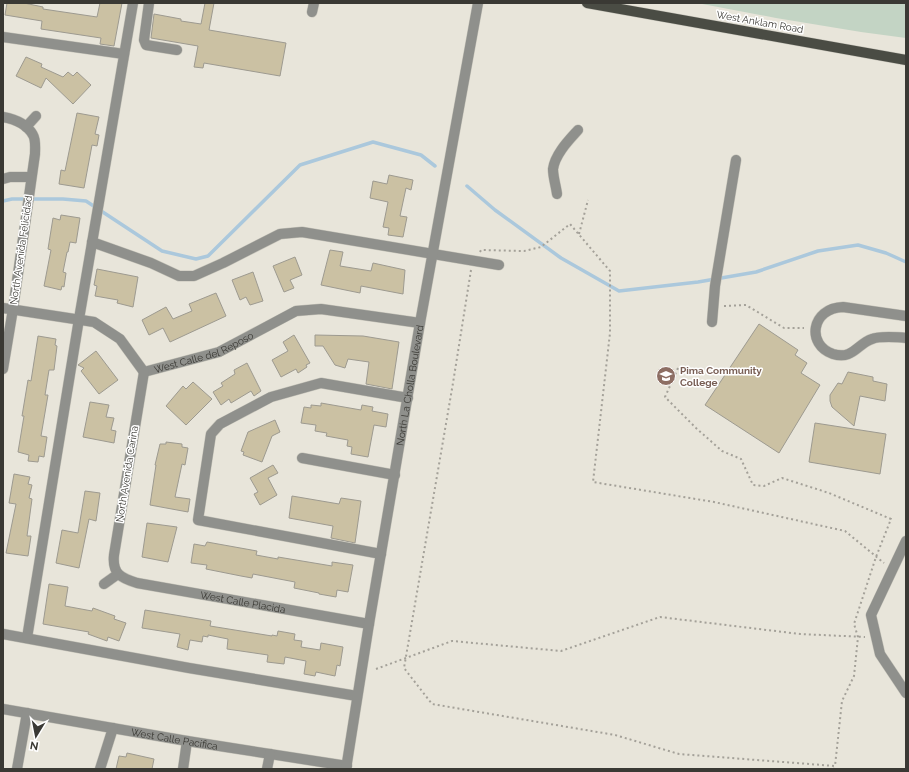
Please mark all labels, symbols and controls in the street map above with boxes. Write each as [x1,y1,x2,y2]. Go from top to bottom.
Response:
street label: West Anklam Road [716,9,804,35]
street label: North Avenida Felicidad [8,195,34,305]
street label: North La Cholla Boulevard [394,324,425,446]
street label: West Calle del Reposo [153,329,255,375]
school or university icon: Pima Community College [655,365,677,387]
place label: Pima Community College [680,365,762,388]
street label: North Avenida Carina [114,425,140,523]
street label: West Calle Placida [199,589,287,615]
north arrow [16,716,56,756]
street label: West Calle Pacifica [130,726,219,751]
text: N [29,738,40,752]

